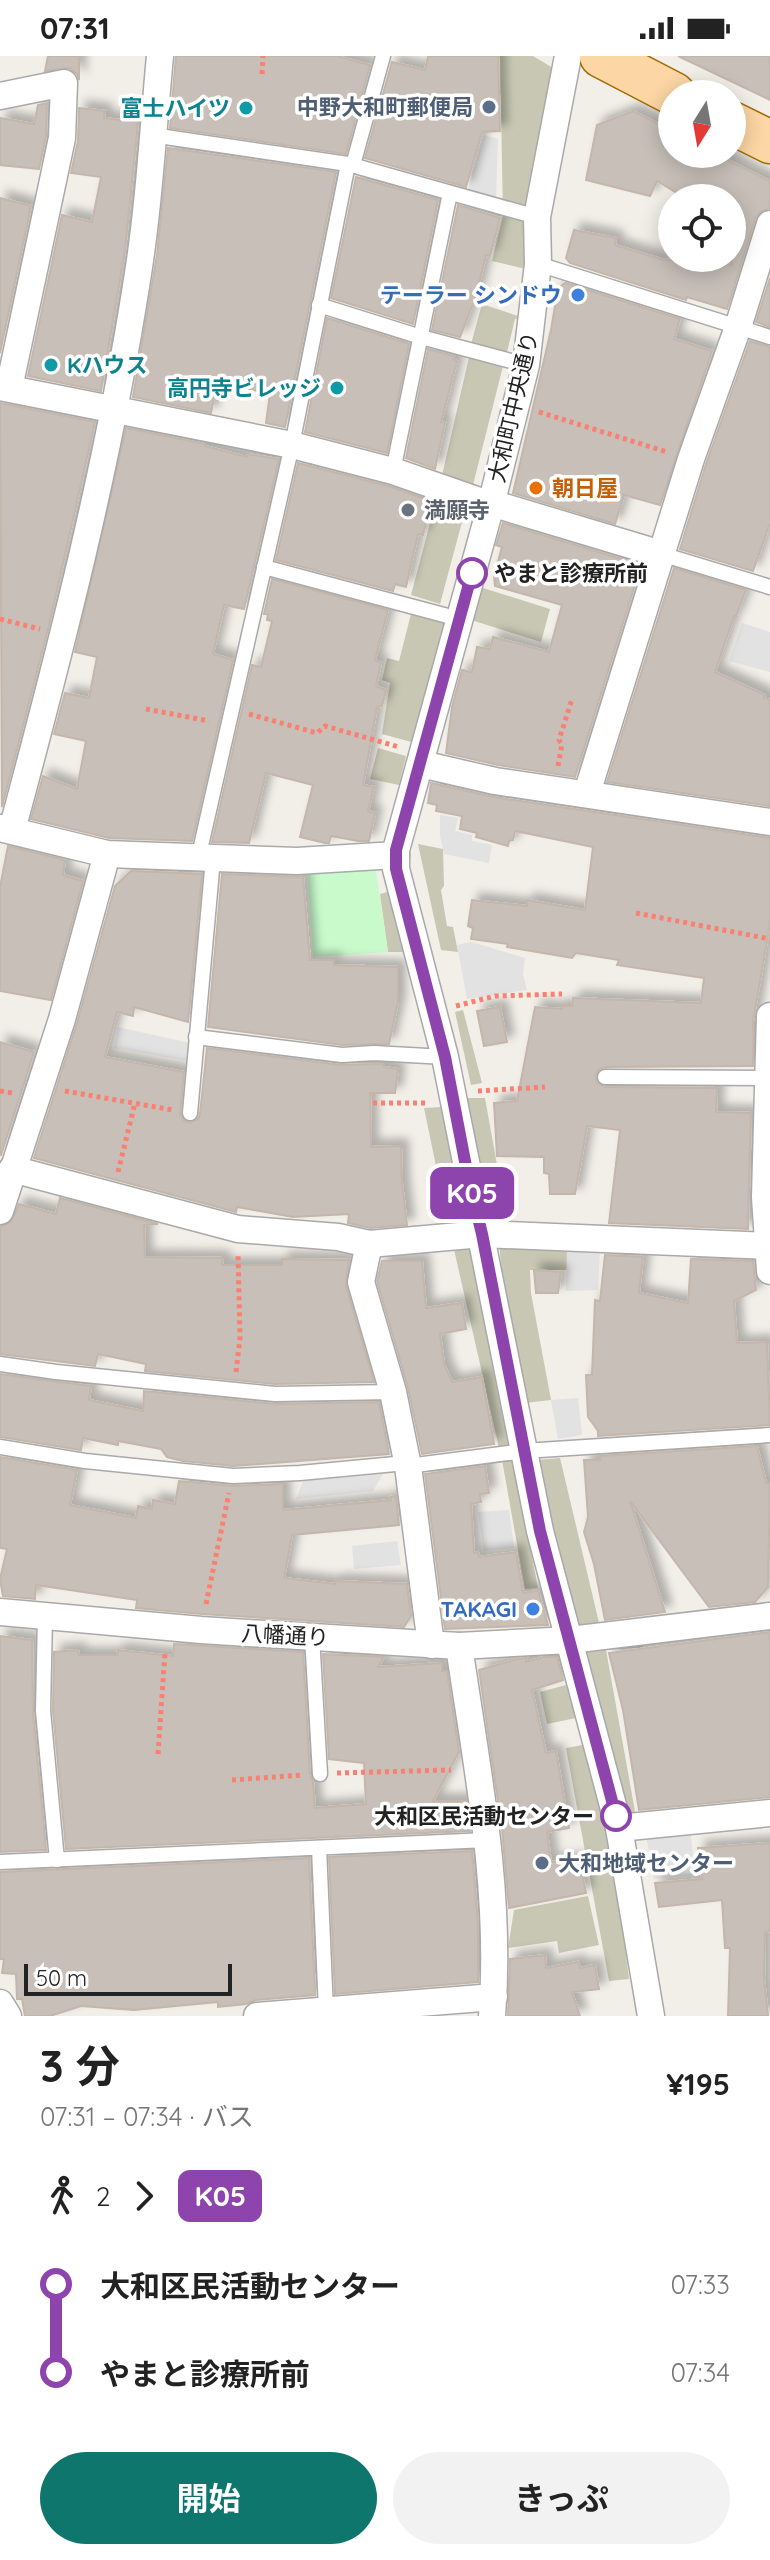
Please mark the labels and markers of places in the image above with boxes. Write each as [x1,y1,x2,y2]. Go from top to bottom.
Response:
place label: 中野大和町郵便局 [297,93,473,121]
place label: 富士ハイツ [120,94,230,122]
marker: 中野大和町郵便局 [480,98,498,116]
marker: 富士ハイツ [237,99,255,117]
place label: テーラー シンドウ [380,281,562,309]
marker: テーラー シンドウ [569,286,587,304]
place label: Kハウス [67,351,147,379]
marker: Kハウス [42,356,60,374]
place label: 高円寺ビレッジ [167,374,321,402]
marker: 高円寺ビレッジ [328,379,346,397]
place label: 朝日屋 [552,474,618,502]
marker: 朝日屋 [527,479,545,497]
place label: 満願寺 [424,496,490,524]
marker: 満願寺 [399,501,417,519]
marker: やまと診療所前 [457,558,487,588]
place label: やまと診療所前 [494,559,648,587]
place label: TAKAGI [441,1595,517,1623]
marker: TAKAGI [524,1600,542,1618]
marker: 大和区民活動センター [601,1801,631,1831]
place label: 大和区民活動センター [374,1802,594,1830]
place label: 大和地域センター [558,1849,734,1877]
marker: 大和地域センター [533,1854,551,1872]

